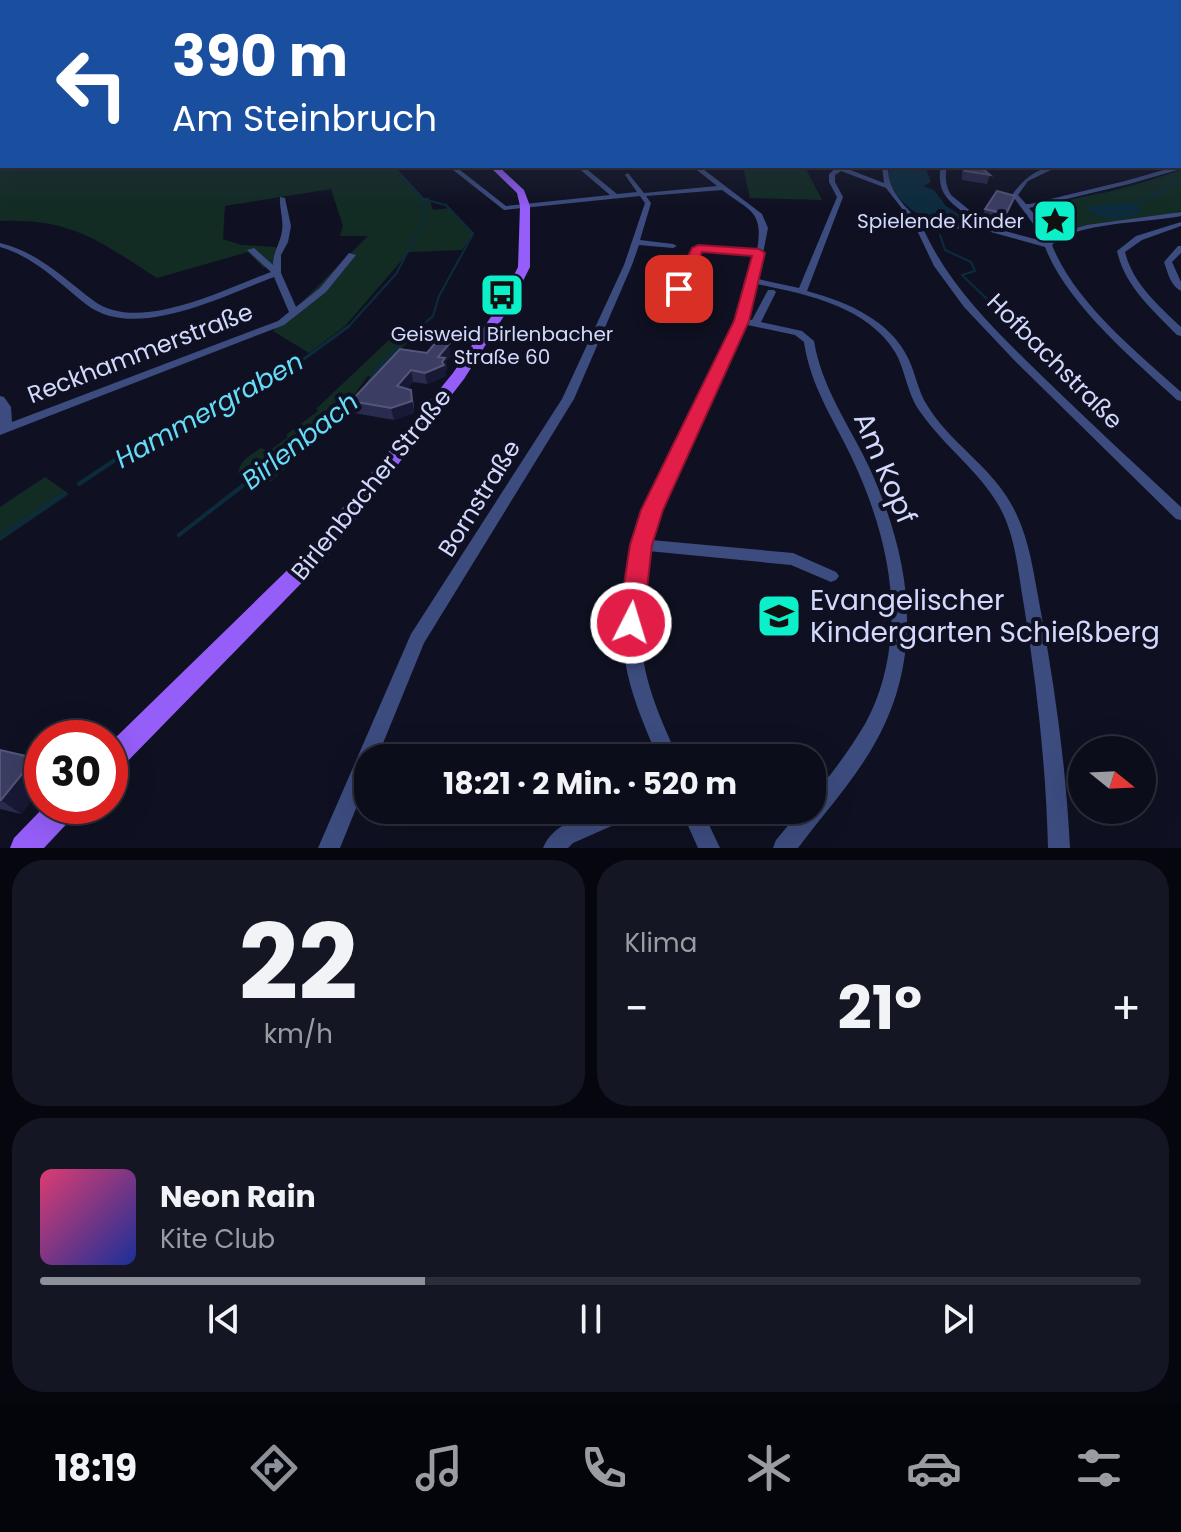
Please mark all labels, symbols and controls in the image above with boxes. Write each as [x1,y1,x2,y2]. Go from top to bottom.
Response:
text: 390 m [172,17,348,96]
icon: left [40,32,144,136]
text: Am Steinbruch [172,93,437,144]
place icon: Spielende Kinder [1031,197,1079,245]
place label: Spielende Kinder [857,207,1024,235]
pin [645,255,713,323]
icon: arrive [657,267,701,311]
bus stop icon: Geisweid Birlenbacher Straße 60 [478,271,526,319]
street label: Hofbachstraße [980,286,1130,436]
street label: Reckhammerstraße [23,295,257,411]
place label: Geisweid Birlenbacher Straße 60 [391,320,613,371]
water label: Hammergraben [108,343,310,477]
street label: Birlenbacher Straße [283,381,459,587]
water label: Birlenbach [234,384,366,498]
street label: Am Kopf [844,406,926,530]
street label: Bornstraße [430,433,528,563]
position arrow [589,581,673,665]
place label: Evangelischer Kindergarten Schießberg [810,581,1160,652]
school or university icon: Evangelischer Kindergarten Schießberg [755,592,803,640]
speed limit sign: 30 [24,720,128,824]
north arrow [1068,736,1156,824]
map controls [1068,736,1156,824]
text: 18:21 · 2 Min. · 520 m [443,762,737,805]
text: 22 [239,890,358,1035]
text: Klima [625,925,697,961]
text: 21° [838,966,922,1050]
text: − [625,978,649,1039]
text: + [1111,978,1141,1039]
text: km/h [264,1016,333,1052]
text: Neon Rain [160,1175,316,1218]
text: Kite Club [160,1221,275,1257]
icon: previous [202,1297,246,1341]
icon: pause [569,1297,613,1341]
icon: next [936,1297,980,1341]
icon: directions [246,1440,302,1496]
icon: music [411,1440,467,1496]
icon: phone [576,1440,632,1496]
icon: climate [741,1440,797,1496]
icon: car [906,1440,962,1496]
icon: filters [1071,1440,1127,1496]
text: 18:19 [54,1443,137,1494]

